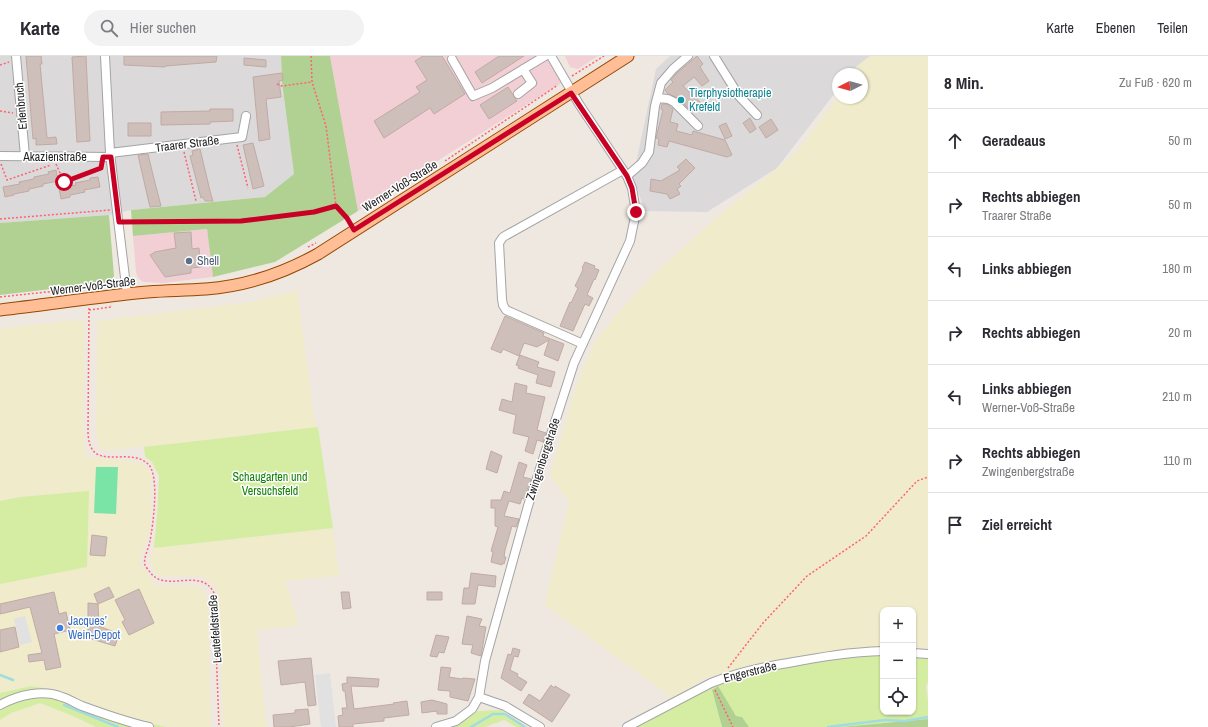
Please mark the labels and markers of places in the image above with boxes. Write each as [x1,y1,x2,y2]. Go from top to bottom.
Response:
place label: Tierphysiotherapie Krefeld [689,85,771,115]
marker: Tierphysiotherapie Krefeld [676,95,686,105]
place label: Shell [197,253,219,269]
marker: Shell [184,256,194,266]
place label: Jacques’ Wein-Depot [68,613,121,643]
marker: Jacques’ Wein-Depot [55,623,65,633]

